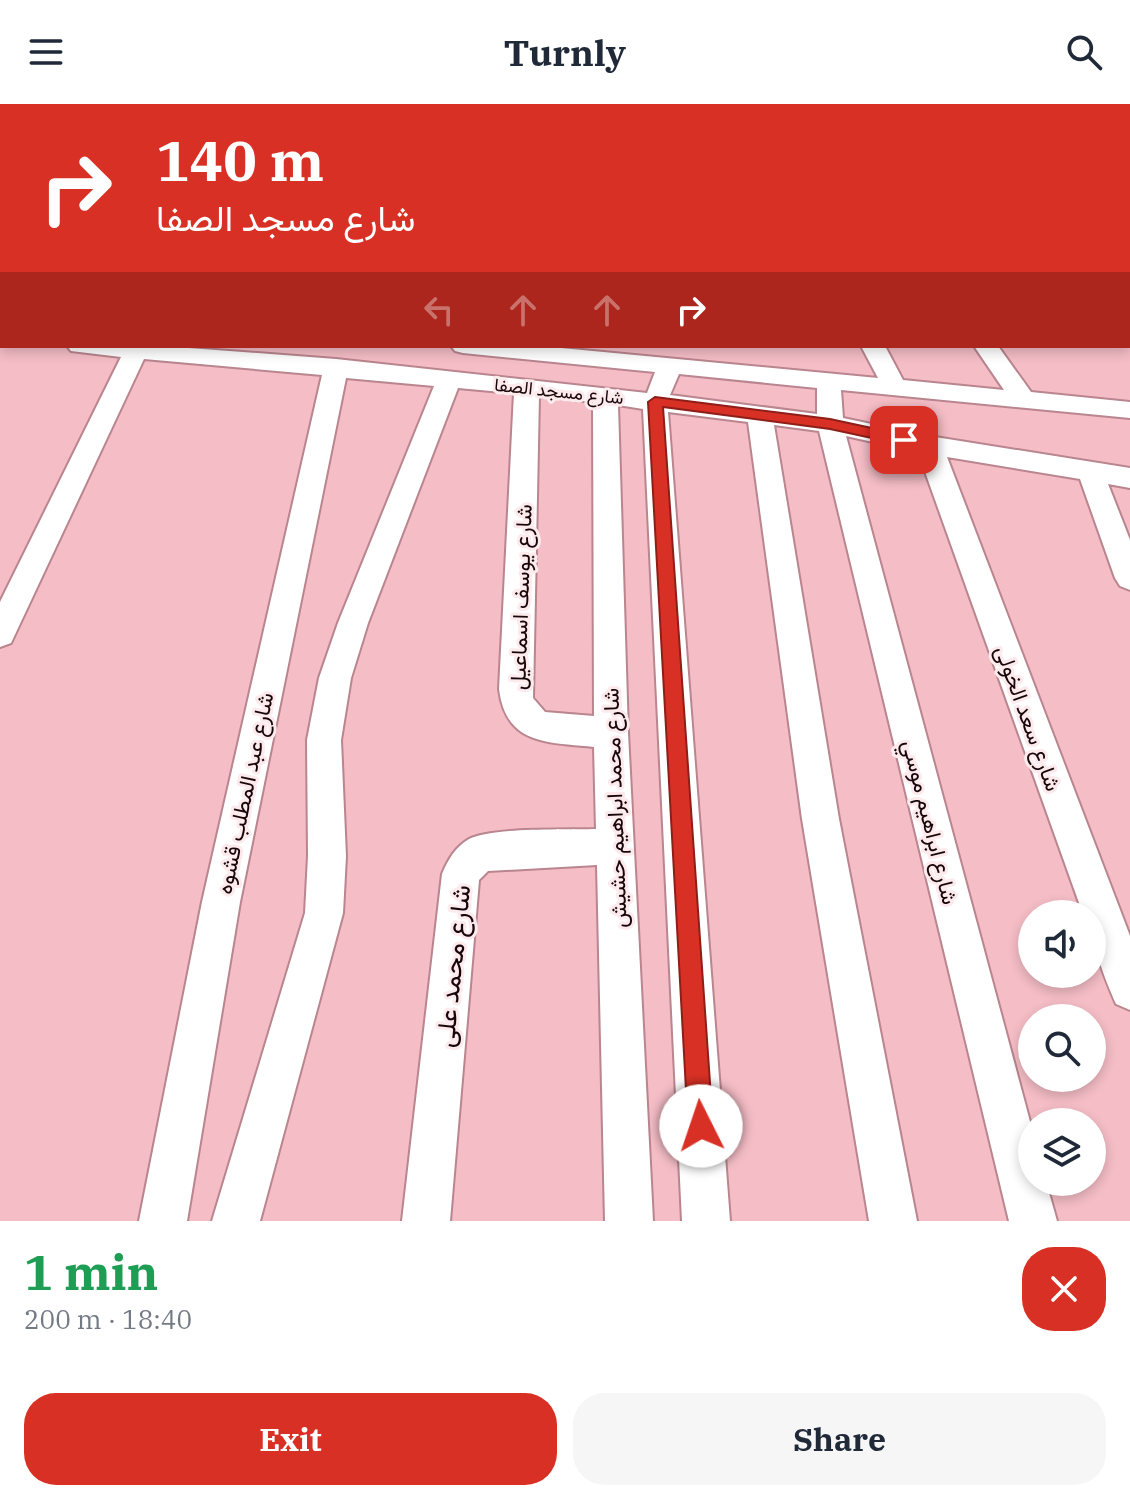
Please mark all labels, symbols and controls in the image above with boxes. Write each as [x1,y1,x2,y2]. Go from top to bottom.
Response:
text: Turnly [504,29,626,76]
icon: menu [24,30,68,74]
icon: search [1062,30,1106,74]
text: 140 m [156,124,324,196]
icon: right [24,136,128,240]
text: شارع مسجد الصفا [156,194,415,241]
icon: left [417,288,461,332]
icon: ahead [501,288,545,332]
icon: ahead [585,288,629,332]
icon: right [669,288,713,332]
street label: شارع مسجد الصفا [493,373,625,410]
pin [870,406,938,474]
icon: arrive [882,418,926,462]
street label: شارع يوسف اسماعيل [502,504,539,690]
street label: شارع سعد الخولى [988,641,1069,795]
street label: شارع محمد ابراهيم حشيش [595,688,634,928]
street label: شارع عبد المطلب قشوه [208,690,281,897]
street label: شارع ابراهيم موسي [892,737,965,908]
street label: شارع محمد على [427,883,479,1049]
map controls [1018,900,1106,1196]
button: sound [1018,900,1106,988]
button: search [1018,1004,1106,1092]
position arrow [659,1084,743,1168]
button: layers [1018,1108,1106,1196]
text: 1 min [24,1241,158,1303]
button: close [1022,1247,1106,1331]
text: 200 m · 18:40 [24,1302,192,1336]
button: Exit [24,1393,557,1485]
button: Share [573,1393,1106,1485]

